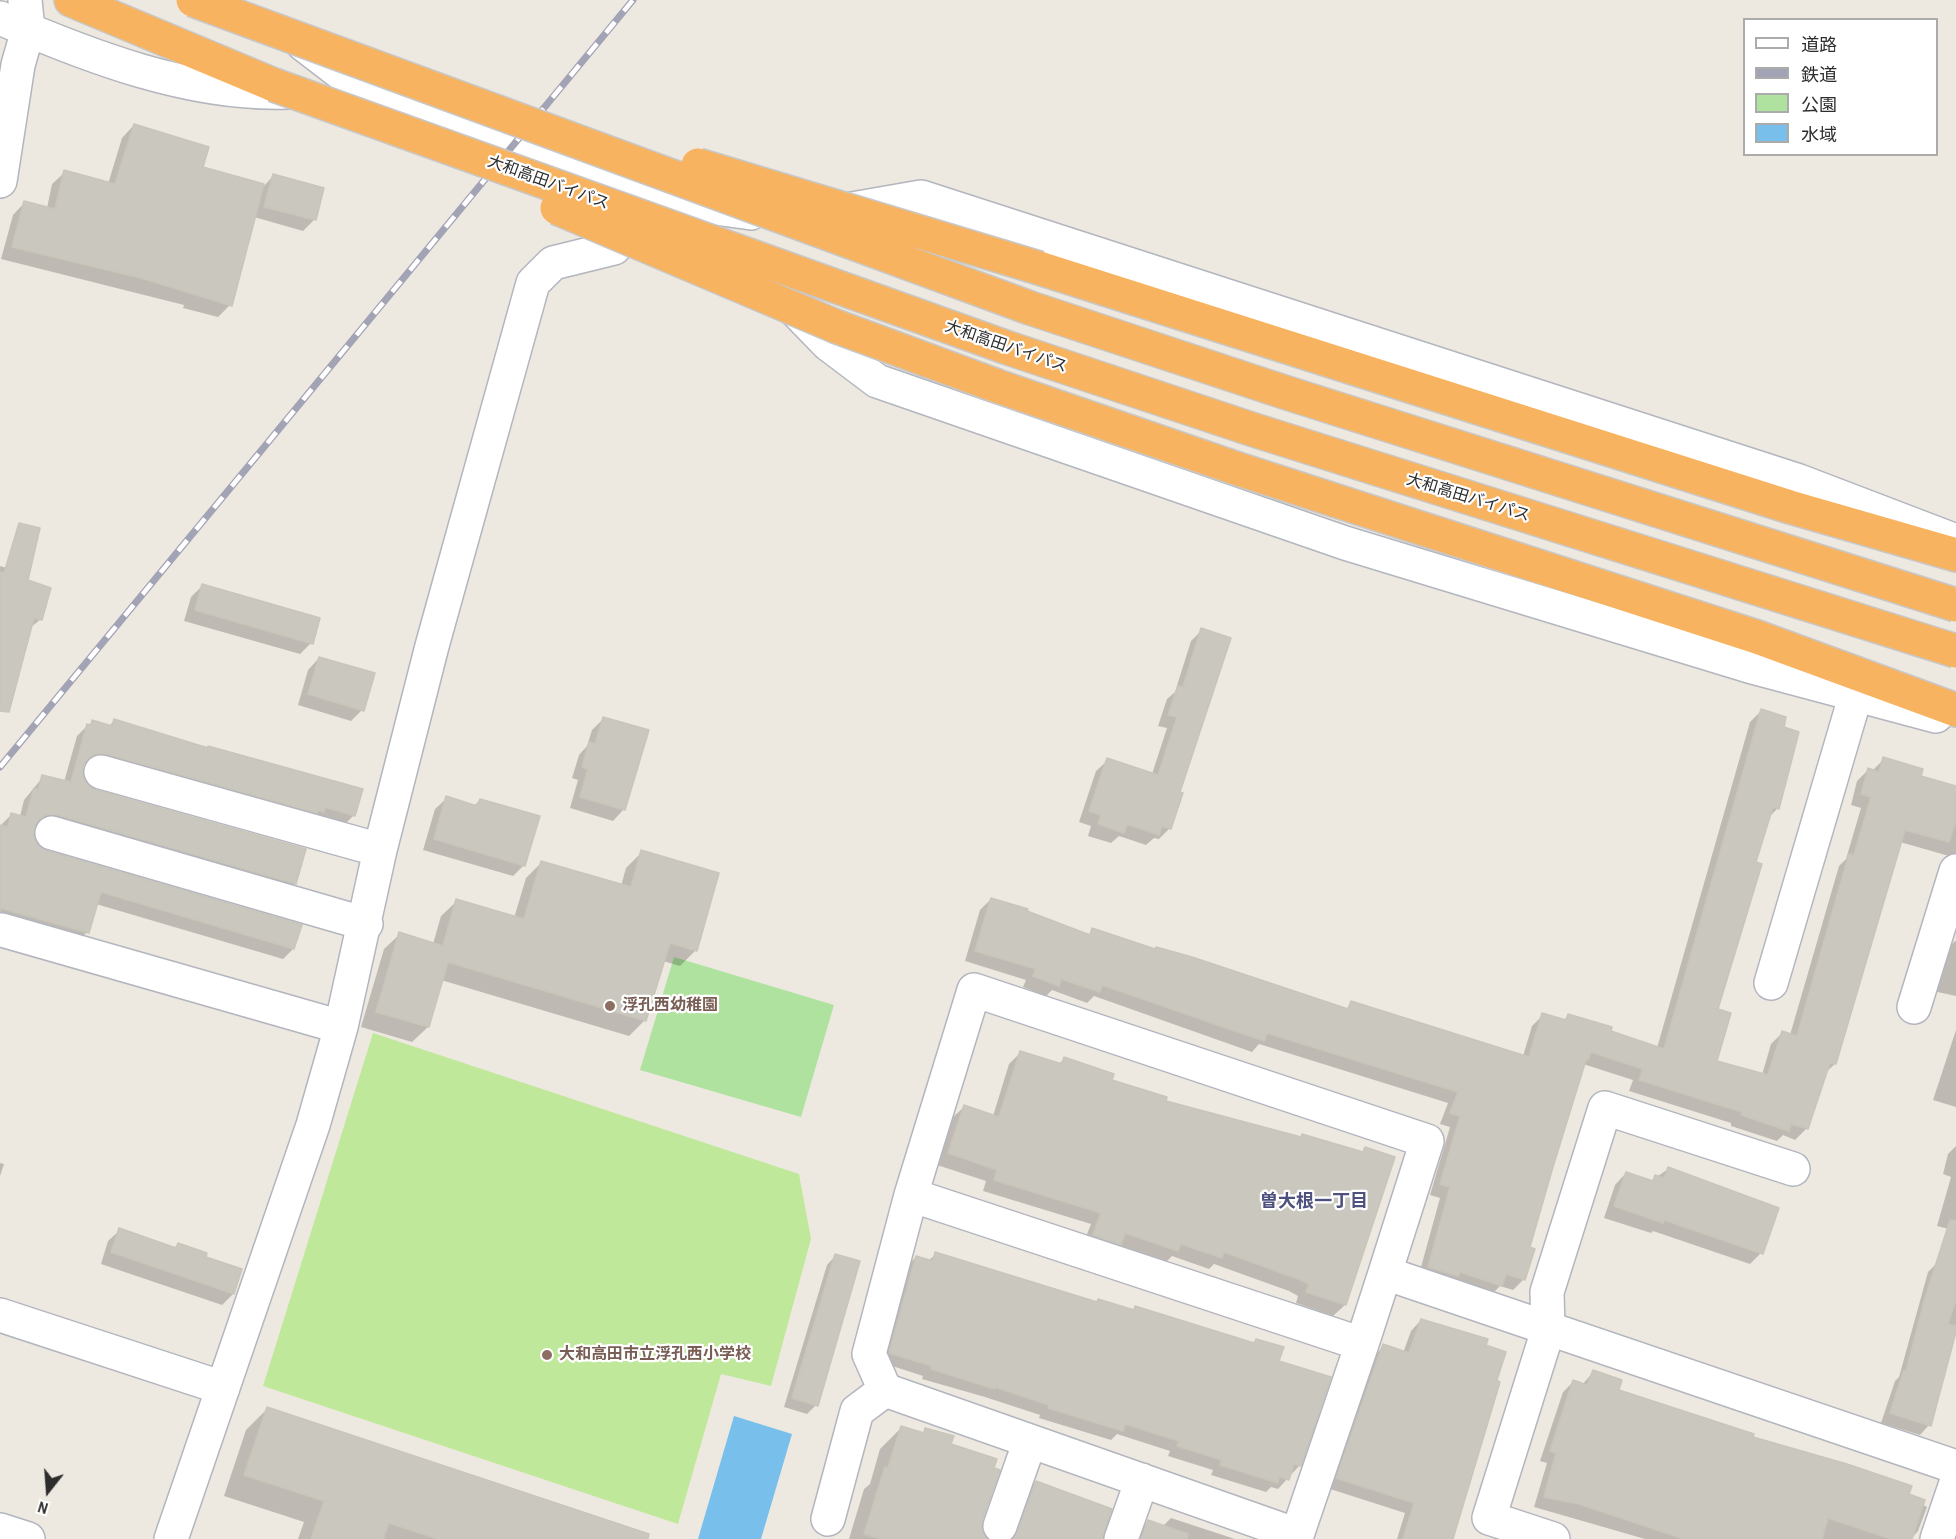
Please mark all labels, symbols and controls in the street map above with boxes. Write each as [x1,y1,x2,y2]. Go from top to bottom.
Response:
legend [1743,18,1938,156]
text: 道路 [1801,32,1837,57]
text: 鉄道 [1801,62,1837,87]
text: 公園 [1801,92,1837,117]
text: 水域 [1801,122,1837,147]
street label: 大和高田バイパス [485,152,611,214]
street label: 大和高田バイパス [942,317,1070,377]
street label: 大和高田バイパス [1404,470,1532,526]
place label: 浮孔西幼稚園 [622,996,718,1016]
marker: 浮孔西幼稚園 [603,999,617,1013]
district label: 曽大根一丁目 [1260,1191,1368,1213]
place label: 大和高田市立浮孔西小学校 [559,1345,751,1365]
marker: 大和高田市立浮孔西小学校 [540,1348,554,1362]
north arrow [18,1461,78,1521]
text: N [35,1496,50,1520]

